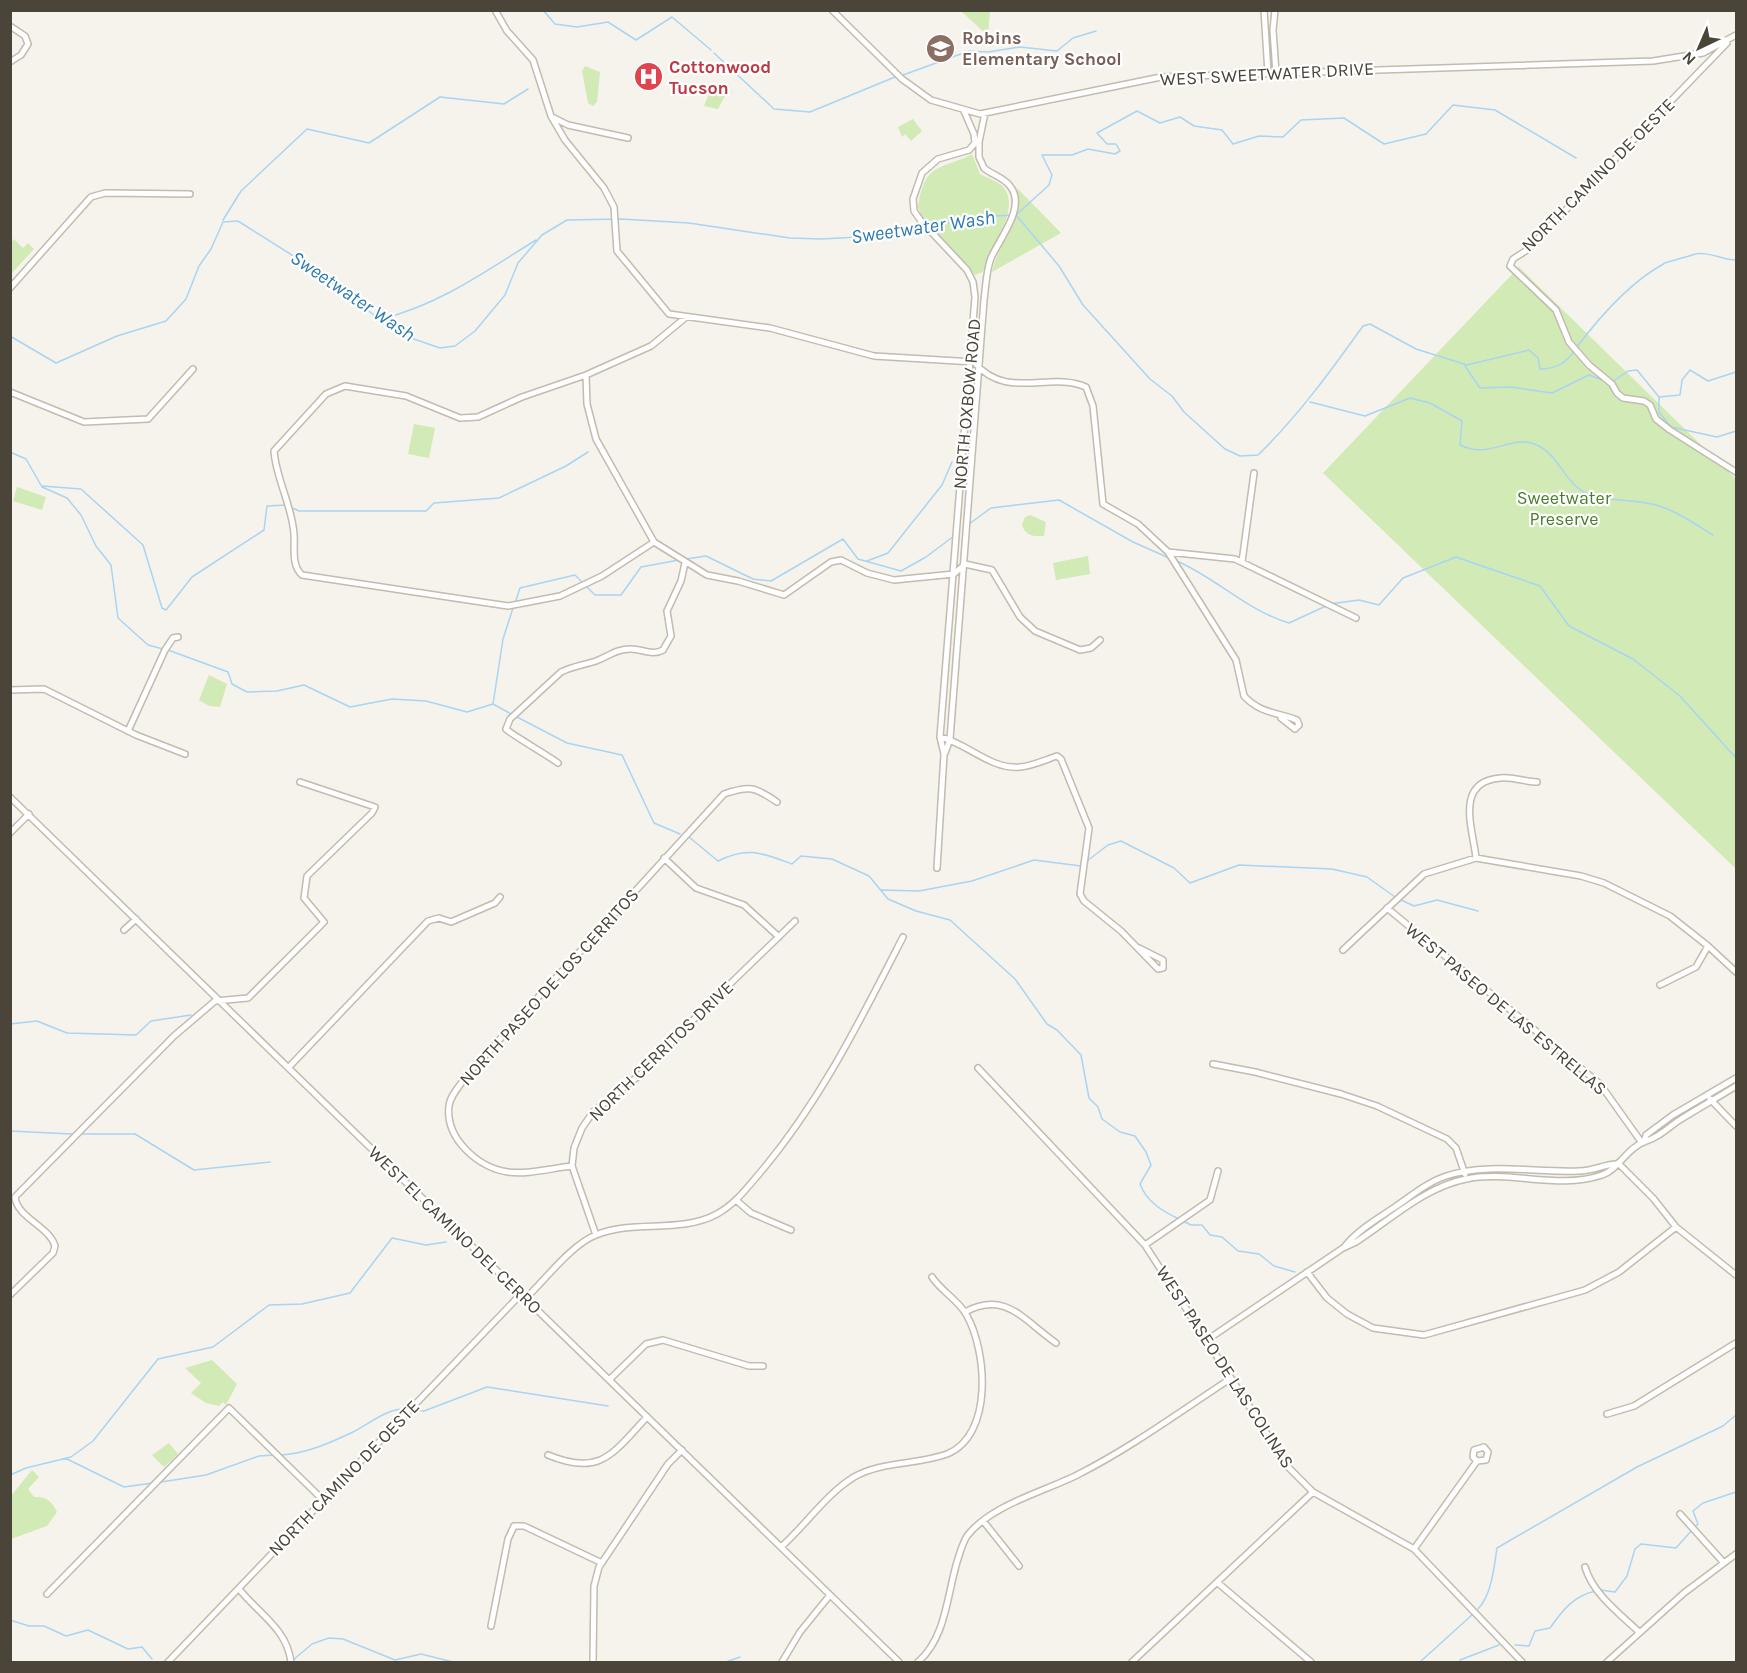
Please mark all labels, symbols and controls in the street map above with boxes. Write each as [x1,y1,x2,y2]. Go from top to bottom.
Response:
north arrow [1669,18,1729,78]
place label: Robins Elementary School [962,27,1122,70]
school or university icon: Robins Elementary School [925,32,957,64]
text: N [1678,48,1700,69]
place label: Cottonwood Tucson [669,56,771,99]
street label: WEST SWEETWATER DRIVE [1159,57,1375,91]
hospital icon: Cottonwood Tucson [632,61,664,93]
street label: NORTH CAMINO DE OESTE [1517,94,1679,256]
water label: Sweetwater Wash [849,205,997,249]
water label: Sweetwater Wash [286,246,420,346]
street label: NORTH OXBOW ROAD [949,318,985,490]
park label: Sweetwater Preserve [1517,487,1612,530]
street label: NORTH PASEO DE LOS CERRITOS [455,884,643,1090]
street label: WEST PASEO DE LAS ESTRELLAS [1401,918,1611,1100]
street label: NORTH CERRITOS DRIVE [584,976,738,1126]
street label: WEST EL CAMINO DEL CERRO [364,1141,546,1319]
street label: WEST PASEO DE LAS COLINAS [1151,1262,1299,1472]
street label: NORTH CAMINO DE OESTE [264,1395,424,1561]

